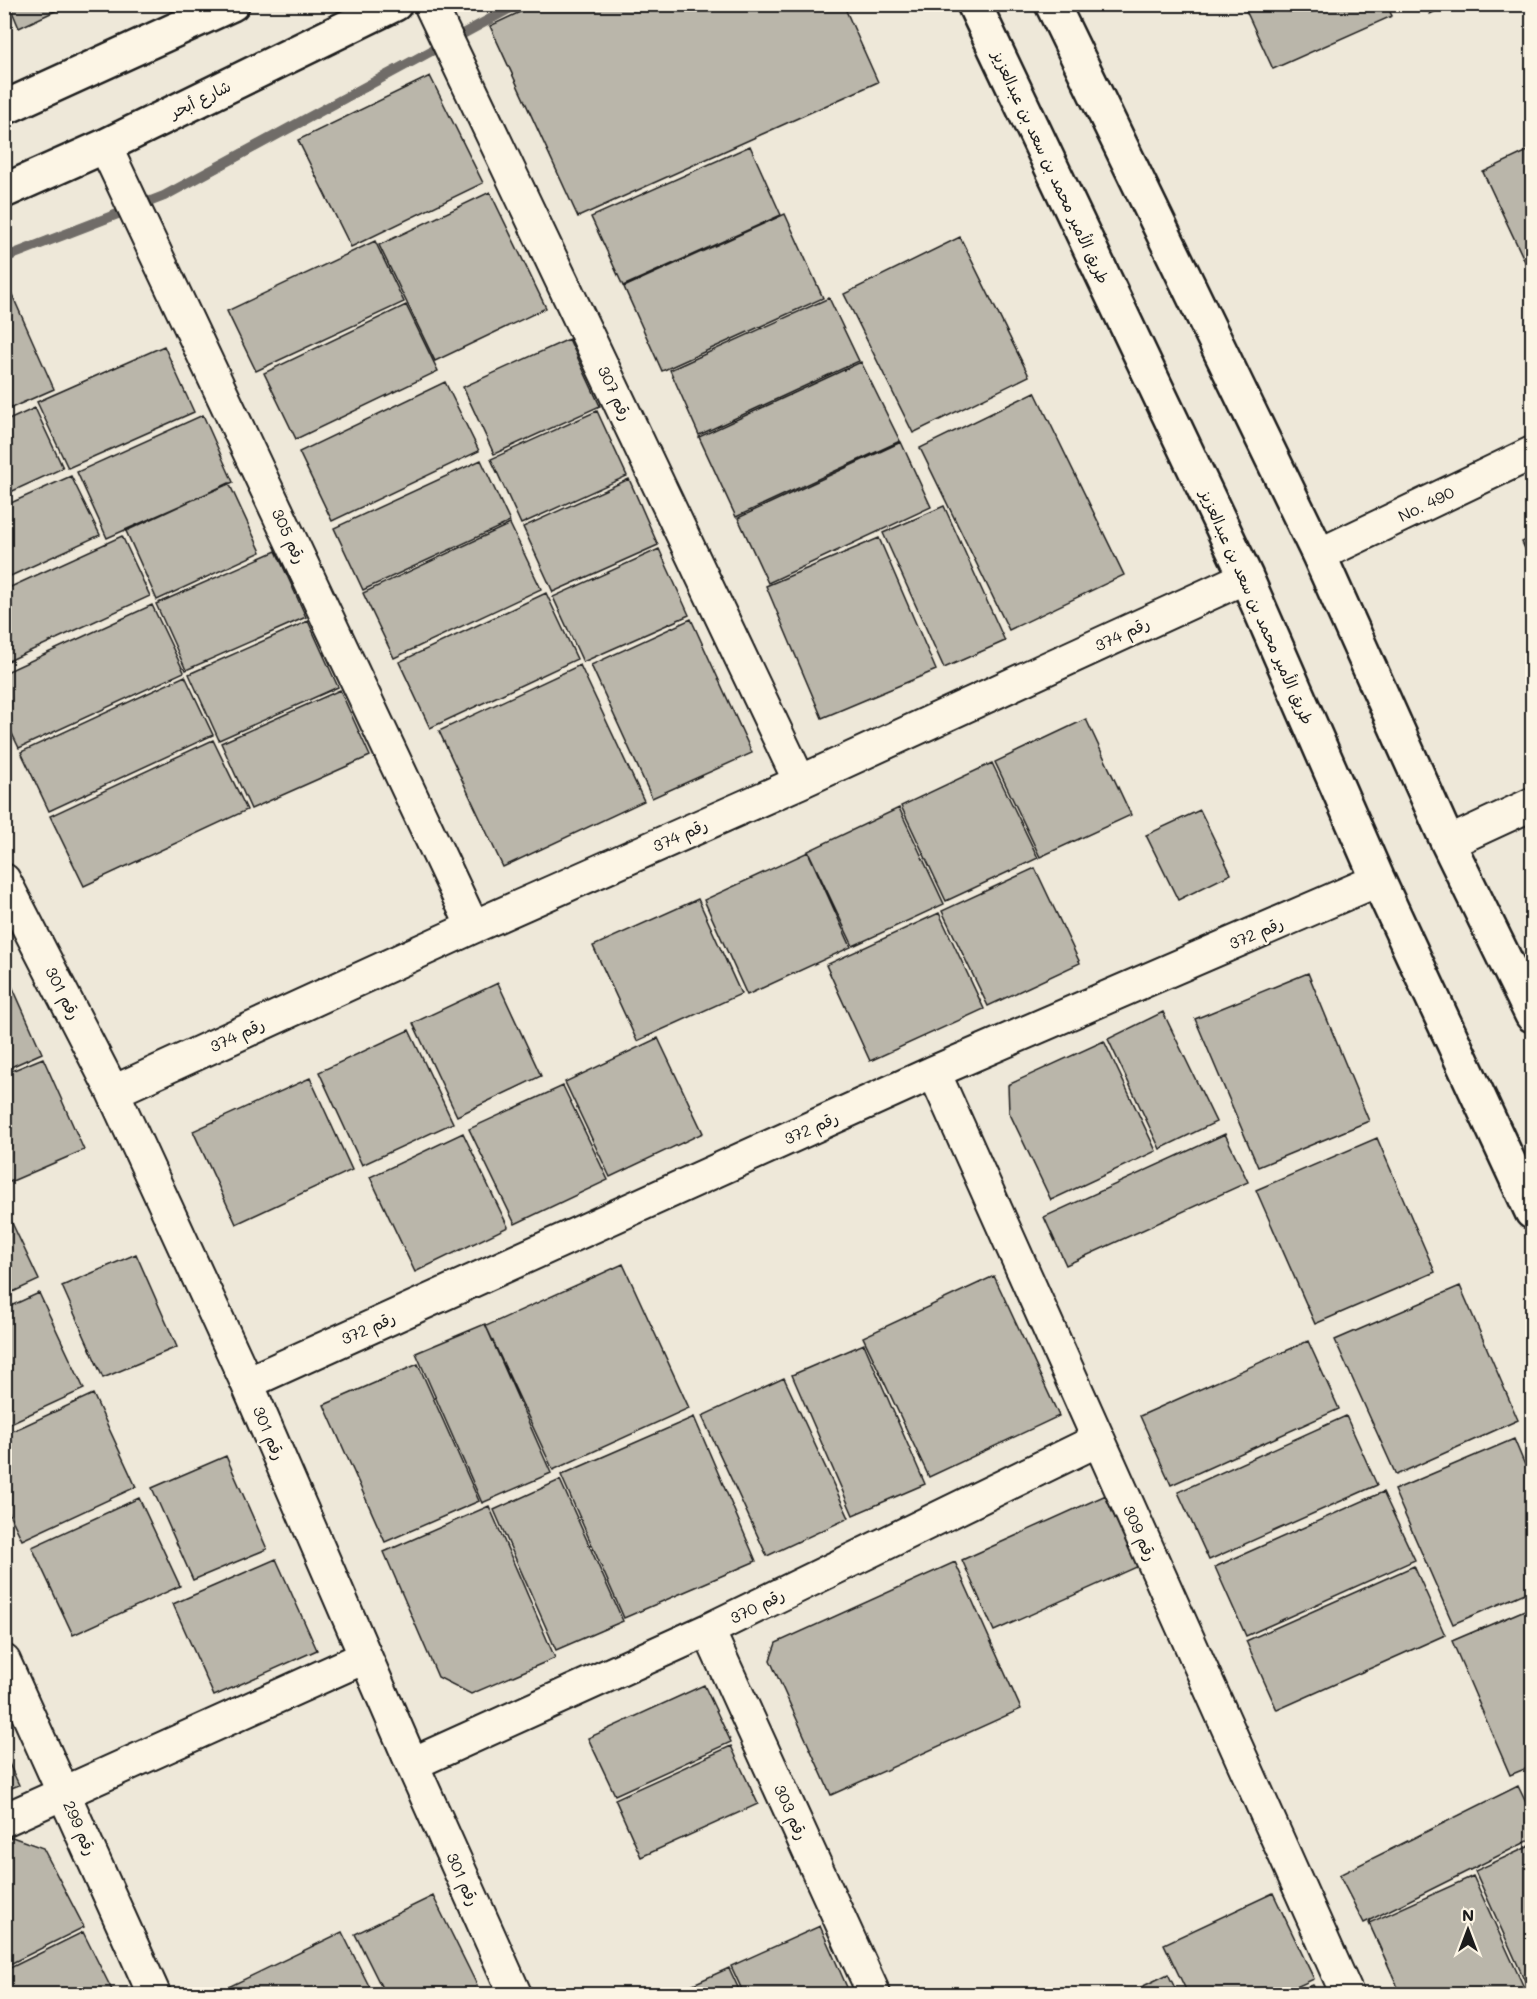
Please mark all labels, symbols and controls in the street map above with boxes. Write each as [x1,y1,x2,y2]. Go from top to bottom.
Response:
street label: طريق الأمير محمد بن سعد بن عبدالعزيز [987,45,1115,287]
street label: شارع أبحر [164,75,235,125]
street label: رقم 307 [591,362,637,425]
street label: No. 490 [1394,481,1457,526]
street label: طريق الأمير محمد بن سعد بن عبدالعزيز [1195,484,1319,727]
street label: رقم 305 [265,505,311,568]
street label: رقم 374 [1091,612,1154,658]
street label: رقم 374 [649,813,712,859]
street label: رقم 372 [1225,912,1287,956]
street label: رقم 301 [39,963,86,1024]
street label: رقم 374 [206,1013,269,1059]
street label: رقم 372 [780,1106,842,1152]
street label: رقم 372 [337,1306,399,1352]
street label: رقم 301 [246,1403,290,1464]
street label: رقم 309 [1116,1502,1162,1565]
street label: رقم 370 [726,1583,789,1630]
street label: رقم 303 [767,1781,813,1844]
street label: رقم 299 [56,1797,102,1860]
street label: رقم 301 [440,1849,485,1910]
north arrow [1438,1900,1498,1960]
text: N [1462,1904,1474,1925]

